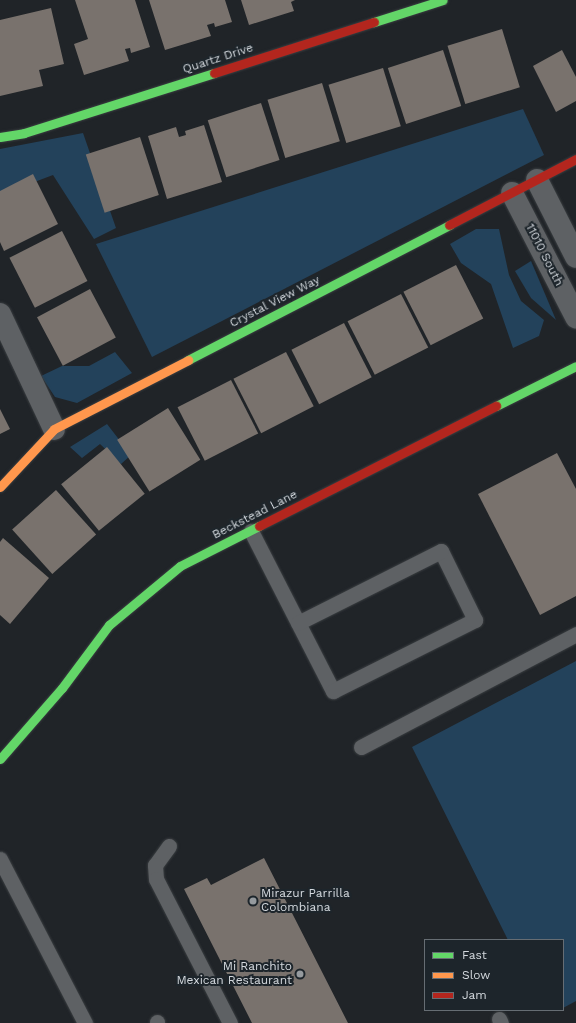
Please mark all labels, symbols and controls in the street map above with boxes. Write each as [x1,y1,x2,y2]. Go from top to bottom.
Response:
street label: Quartz Drive [181,41,255,77]
street label: 11010 South [522,222,566,288]
street label: Crystal View Way [227,273,323,331]
street label: Beckstead Lane [210,487,300,543]
place label: Mirazur Parrilla Colombiana [261,887,350,915]
marker: Mirazur Parrilla Colombiana [248,896,258,906]
legend [424,939,564,1011]
text: Fast [462,948,487,962]
place label: Mi Ranchito Mexican Restaurant [176,960,292,988]
text: Slow [462,968,490,982]
marker: Mi Ranchito Mexican Restaurant [295,969,305,979]
text: Jam [462,988,487,1002]

